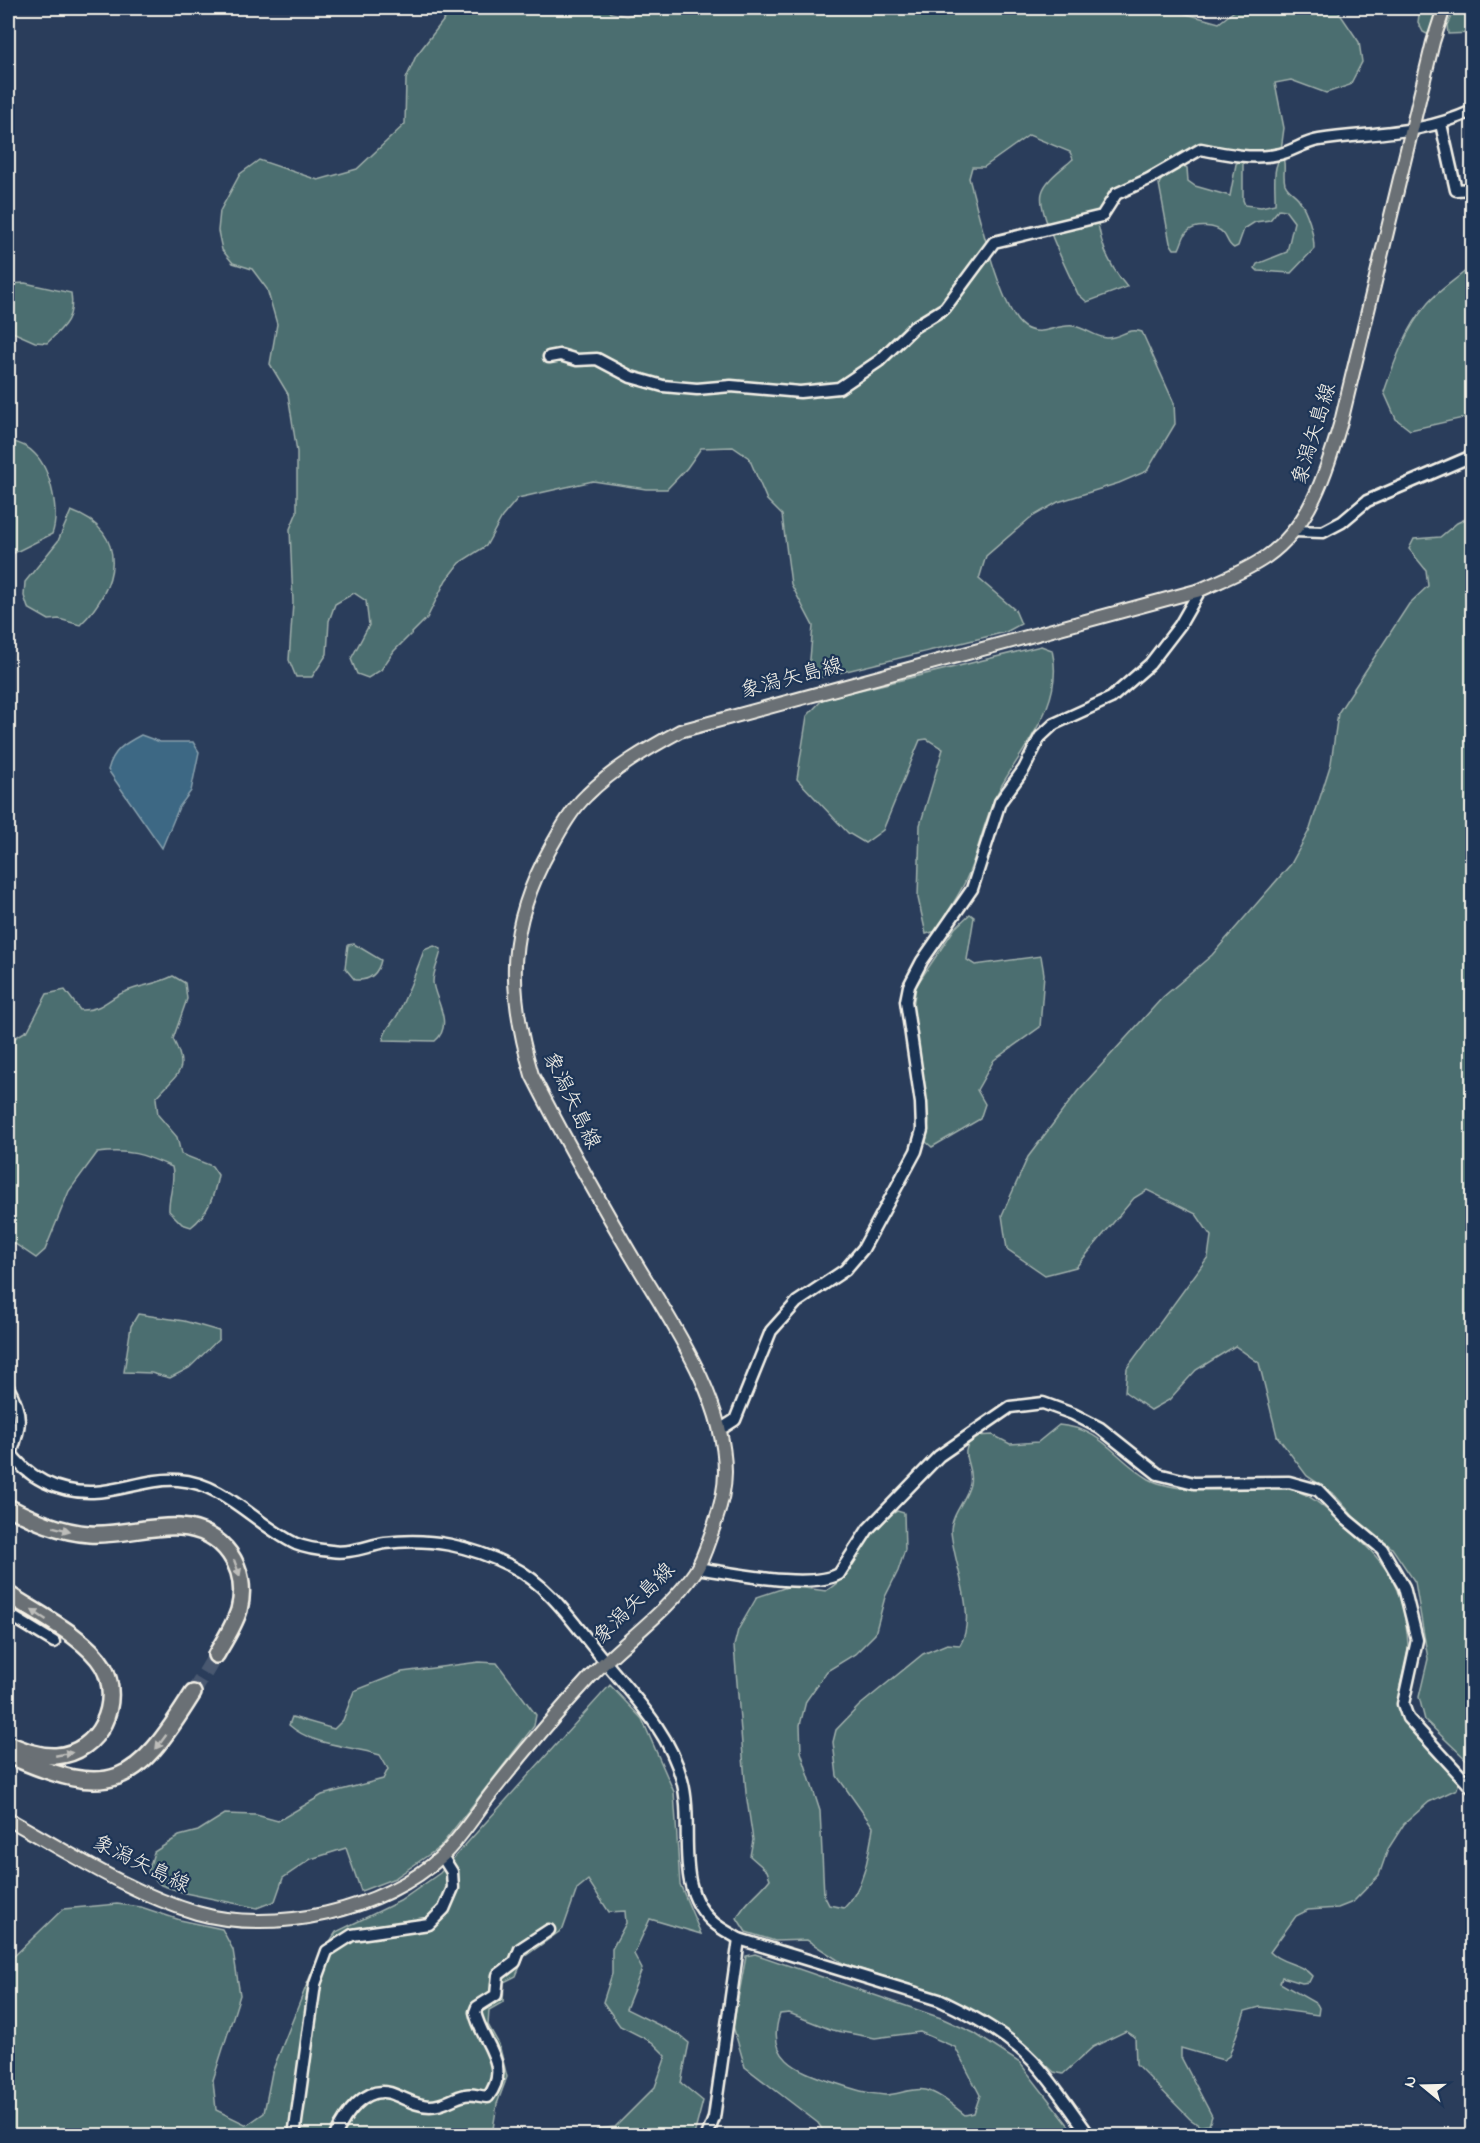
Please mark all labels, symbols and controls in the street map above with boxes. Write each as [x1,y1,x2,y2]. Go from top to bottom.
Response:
street label: 象潟矢島線 [1285,379,1345,489]
street label: 象潟矢島線 [737,651,847,707]
street label: 象潟矢島線 [535,1047,607,1155]
one-way arrow [52,1524,71,1534]
street label: 象潟矢島線 [587,1556,683,1652]
one-way arrow [232,1559,242,1577]
one-way arrow [31,1610,48,1621]
one-way arrow [156,1734,168,1749]
one-way arrow [54,1749,73,1758]
street label: 象潟矢島線 [87,1829,195,1901]
north arrow [1393,2056,1453,2116]
text: N [1398,2073,1424,2091]

